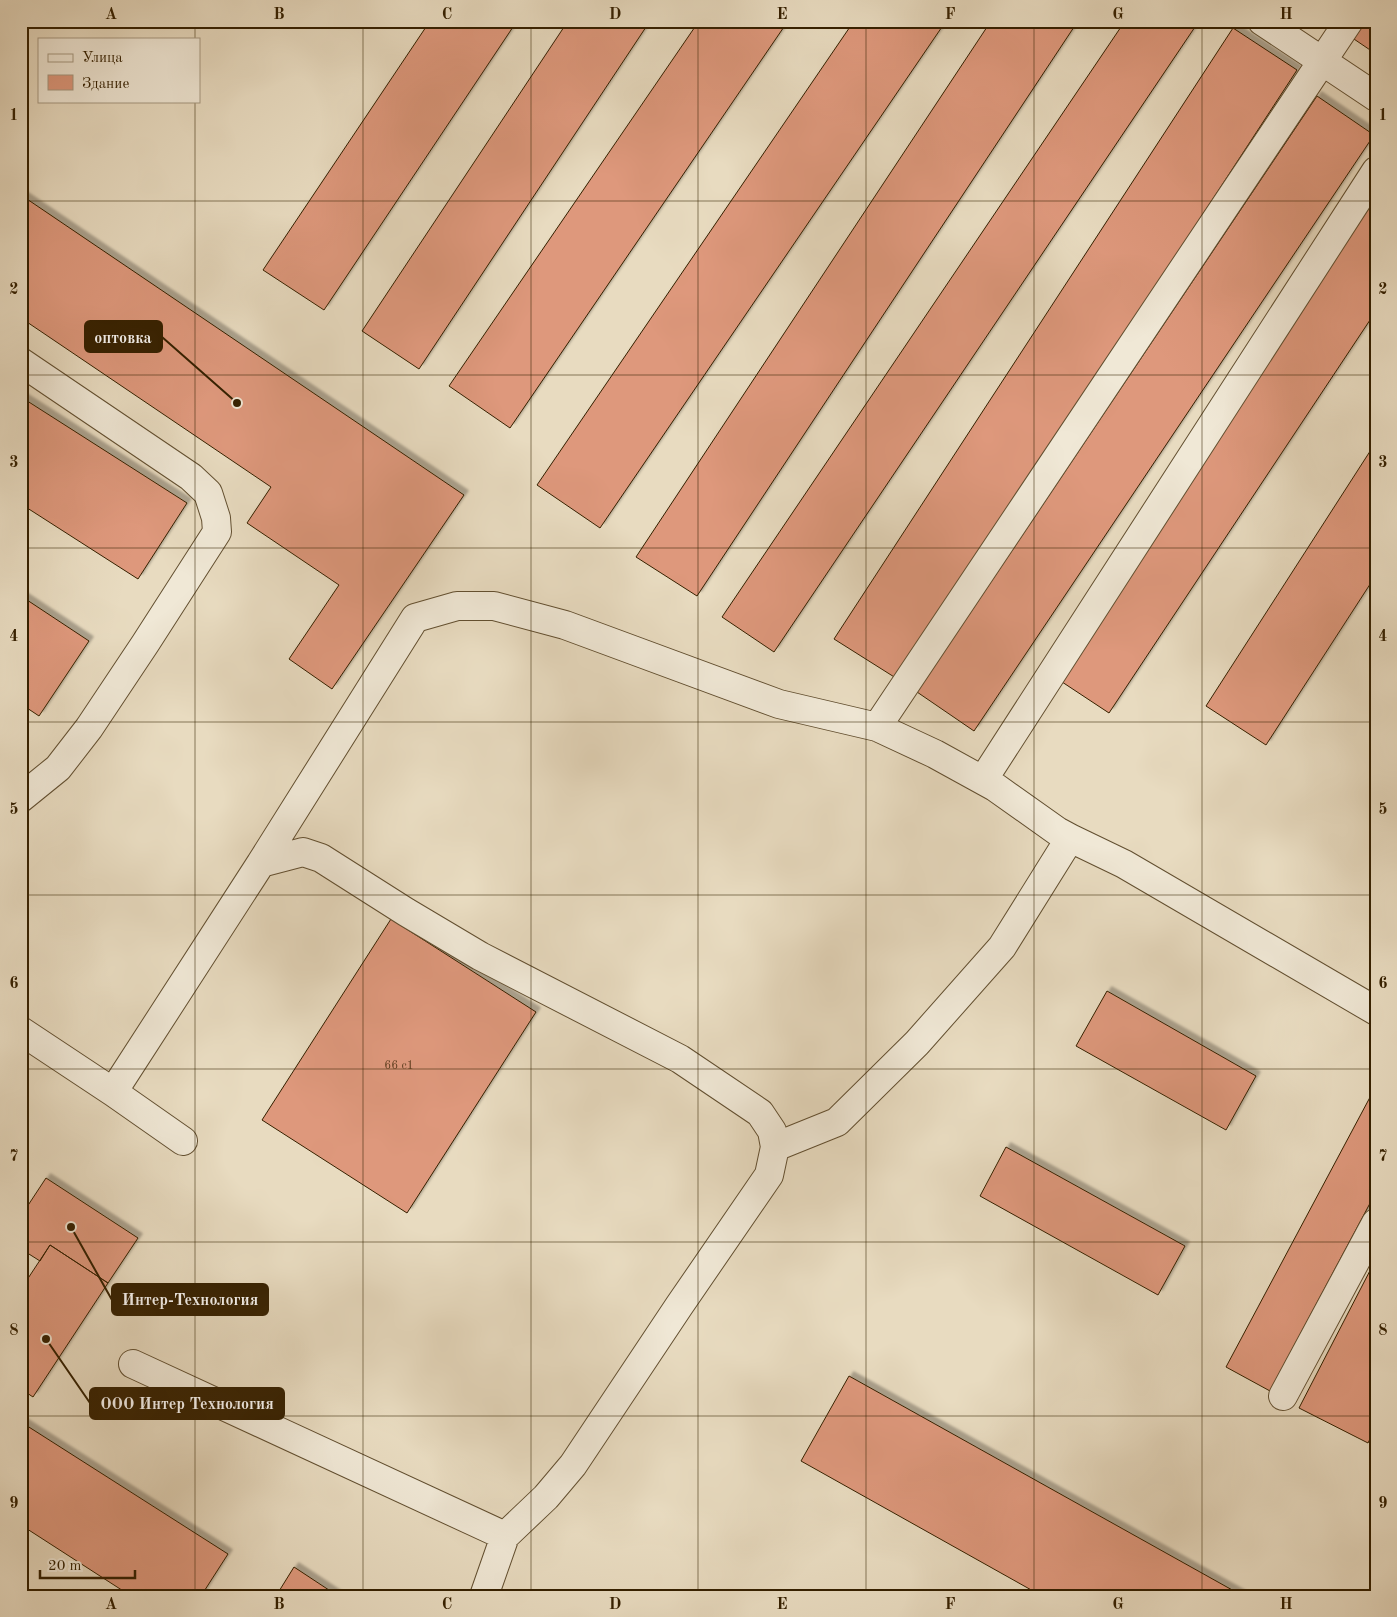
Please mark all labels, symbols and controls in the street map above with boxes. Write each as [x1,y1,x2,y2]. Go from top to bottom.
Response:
text: A [105,7,117,23]
text: B [273,7,285,23]
text: C [442,7,452,23]
text: D [609,7,621,23]
text: E [776,7,788,23]
text: F [945,7,956,23]
text: G [1112,7,1124,23]
text: H [1279,7,1293,23]
legend [38,38,200,102]
text: Улица [82,51,123,66]
text: Здание [82,77,129,92]
text: 1 [9,108,19,124]
text: 1 [1378,108,1388,124]
text: 2 [9,282,19,298]
text: 2 [1378,282,1388,298]
callout: оптовка [85,321,162,352]
text: оптовка [94,331,152,347]
text: 3 [9,455,19,471]
text: 3 [1378,455,1388,471]
text: 4 [9,629,19,645]
text: 4 [1378,629,1388,645]
text: 5 [9,802,19,818]
text: 5 [1378,802,1388,818]
text: 6 [9,976,19,992]
text: 6 [1378,976,1388,992]
house number: 66 с1 [384,1060,414,1072]
text: 7 [9,1149,19,1165]
text: 7 [1378,1149,1388,1165]
callout: Интер-Технология [112,1284,268,1315]
text: Интер-Технология [122,1293,258,1309]
text: 8 [9,1323,19,1339]
text: 8 [1378,1323,1388,1339]
callout: ООО Интер Технология [90,1388,284,1419]
text: ООО Интер Технология [100,1397,274,1413]
text: 9 [9,1496,19,1512]
text: 9 [1378,1496,1388,1512]
scale bar [40,1547,135,1579]
text: 20 m [48,1559,82,1574]
text: A [105,1597,117,1613]
text: B [273,1597,285,1613]
text: C [442,1597,452,1613]
text: D [609,1597,621,1613]
text: E [776,1597,788,1613]
text: F [945,1597,956,1613]
text: G [1112,1597,1124,1613]
text: H [1279,1597,1293,1613]

